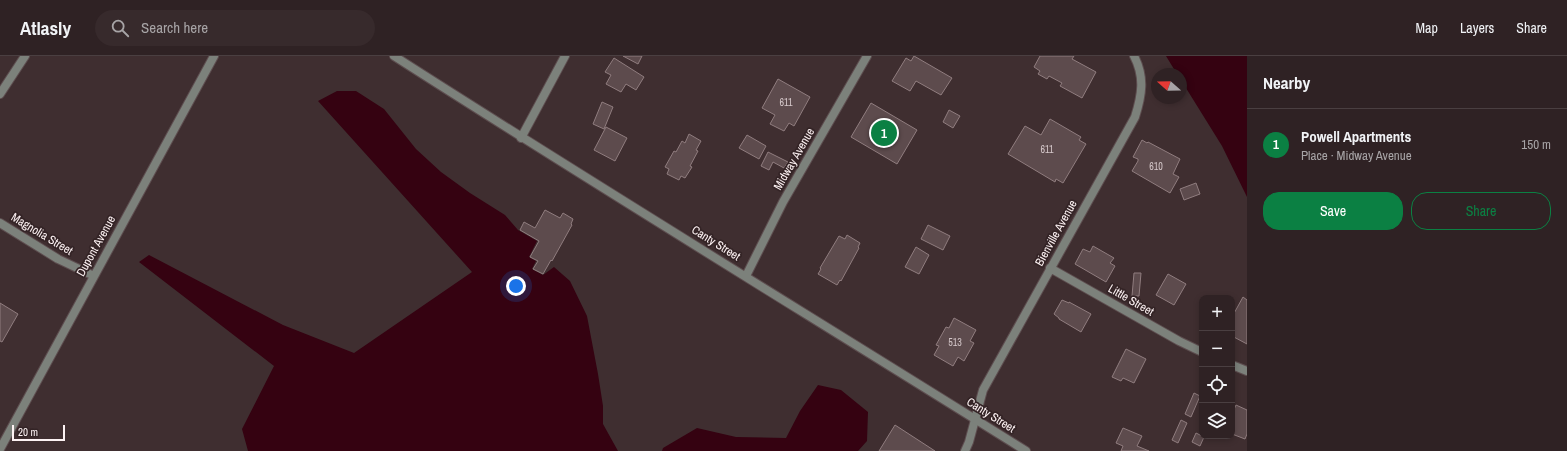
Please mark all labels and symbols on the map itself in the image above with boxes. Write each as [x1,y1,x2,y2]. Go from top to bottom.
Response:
north arrow [1151,68,1187,104]
house number: 611 [779,96,793,109]
pin: 1 [871,118,897,148]
street label: Midway Avenue [770,125,818,193]
house number: 611 [1040,143,1054,156]
house number: 610 [1149,160,1163,173]
street label: Bienville Avenue [1031,197,1081,269]
street label: Magnolia Street [8,209,76,259]
street label: Dupont Avenue [73,213,119,279]
street label: Canty Street [689,222,744,264]
your location [506,276,526,296]
street label: Little Street [1105,280,1157,320]
house number: 513 [948,336,962,349]
street label: Canty Street [964,394,1019,436]
scale bar [12,423,65,442]

